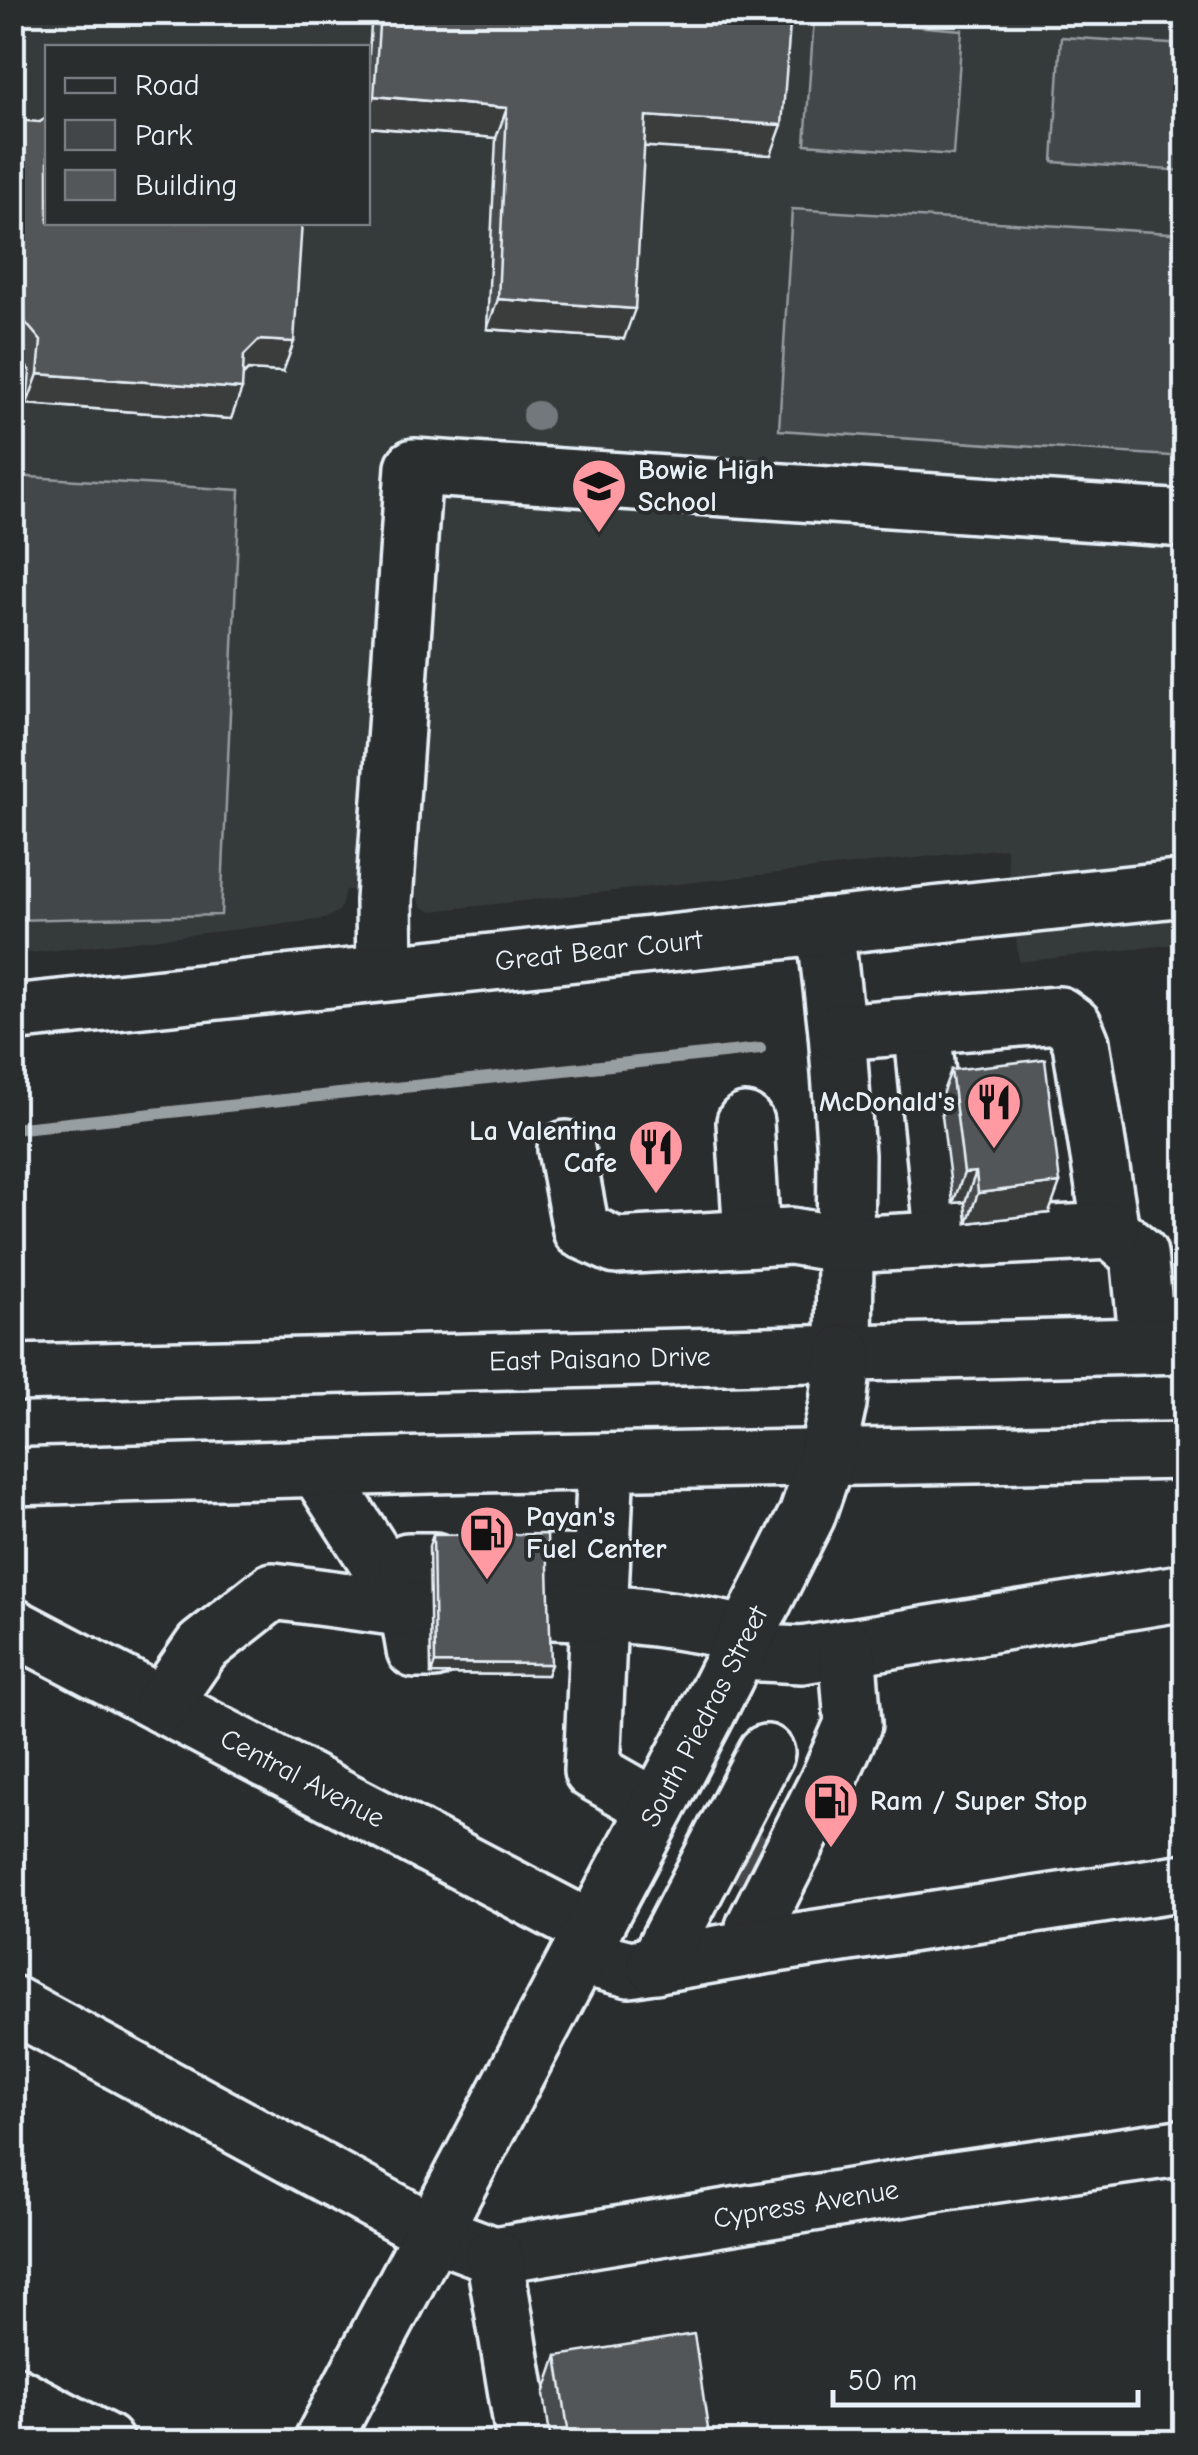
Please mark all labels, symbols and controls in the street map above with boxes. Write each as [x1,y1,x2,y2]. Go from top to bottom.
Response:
legend [45,45,370,225]
text: Road [135,68,200,103]
text: Park [135,118,193,153]
text: Building [135,168,238,203]
place label: Bowie High School [638,454,774,518]
school or university icon: Bowie High School [569,456,629,535]
street label: Great Bear Court [493,923,705,977]
restaurant icon: McDonald's [964,1072,1024,1151]
place label: McDonald's [819,1086,955,1118]
place label: La Valentina Cafe [469,1115,617,1179]
restaurant icon: La Valentina Cafe [626,1117,686,1196]
street label: East Paisano Drive [489,1340,711,1378]
place label: Payan's Fuel Center [526,1501,667,1565]
fuel station icon: Payan's Fuel Center [457,1503,517,1582]
street label: South Piedras Street [634,1600,775,1832]
street label: Central Avenue [215,1722,390,1834]
fuel station icon: Ram / Super Stop [801,1771,861,1850]
place label: Ram / Super Stop [870,1785,1087,1817]
street label: Cypress Avenue [711,2173,901,2235]
scale bar [833,2345,1138,2407]
text: 50 m [848,2363,917,2398]

